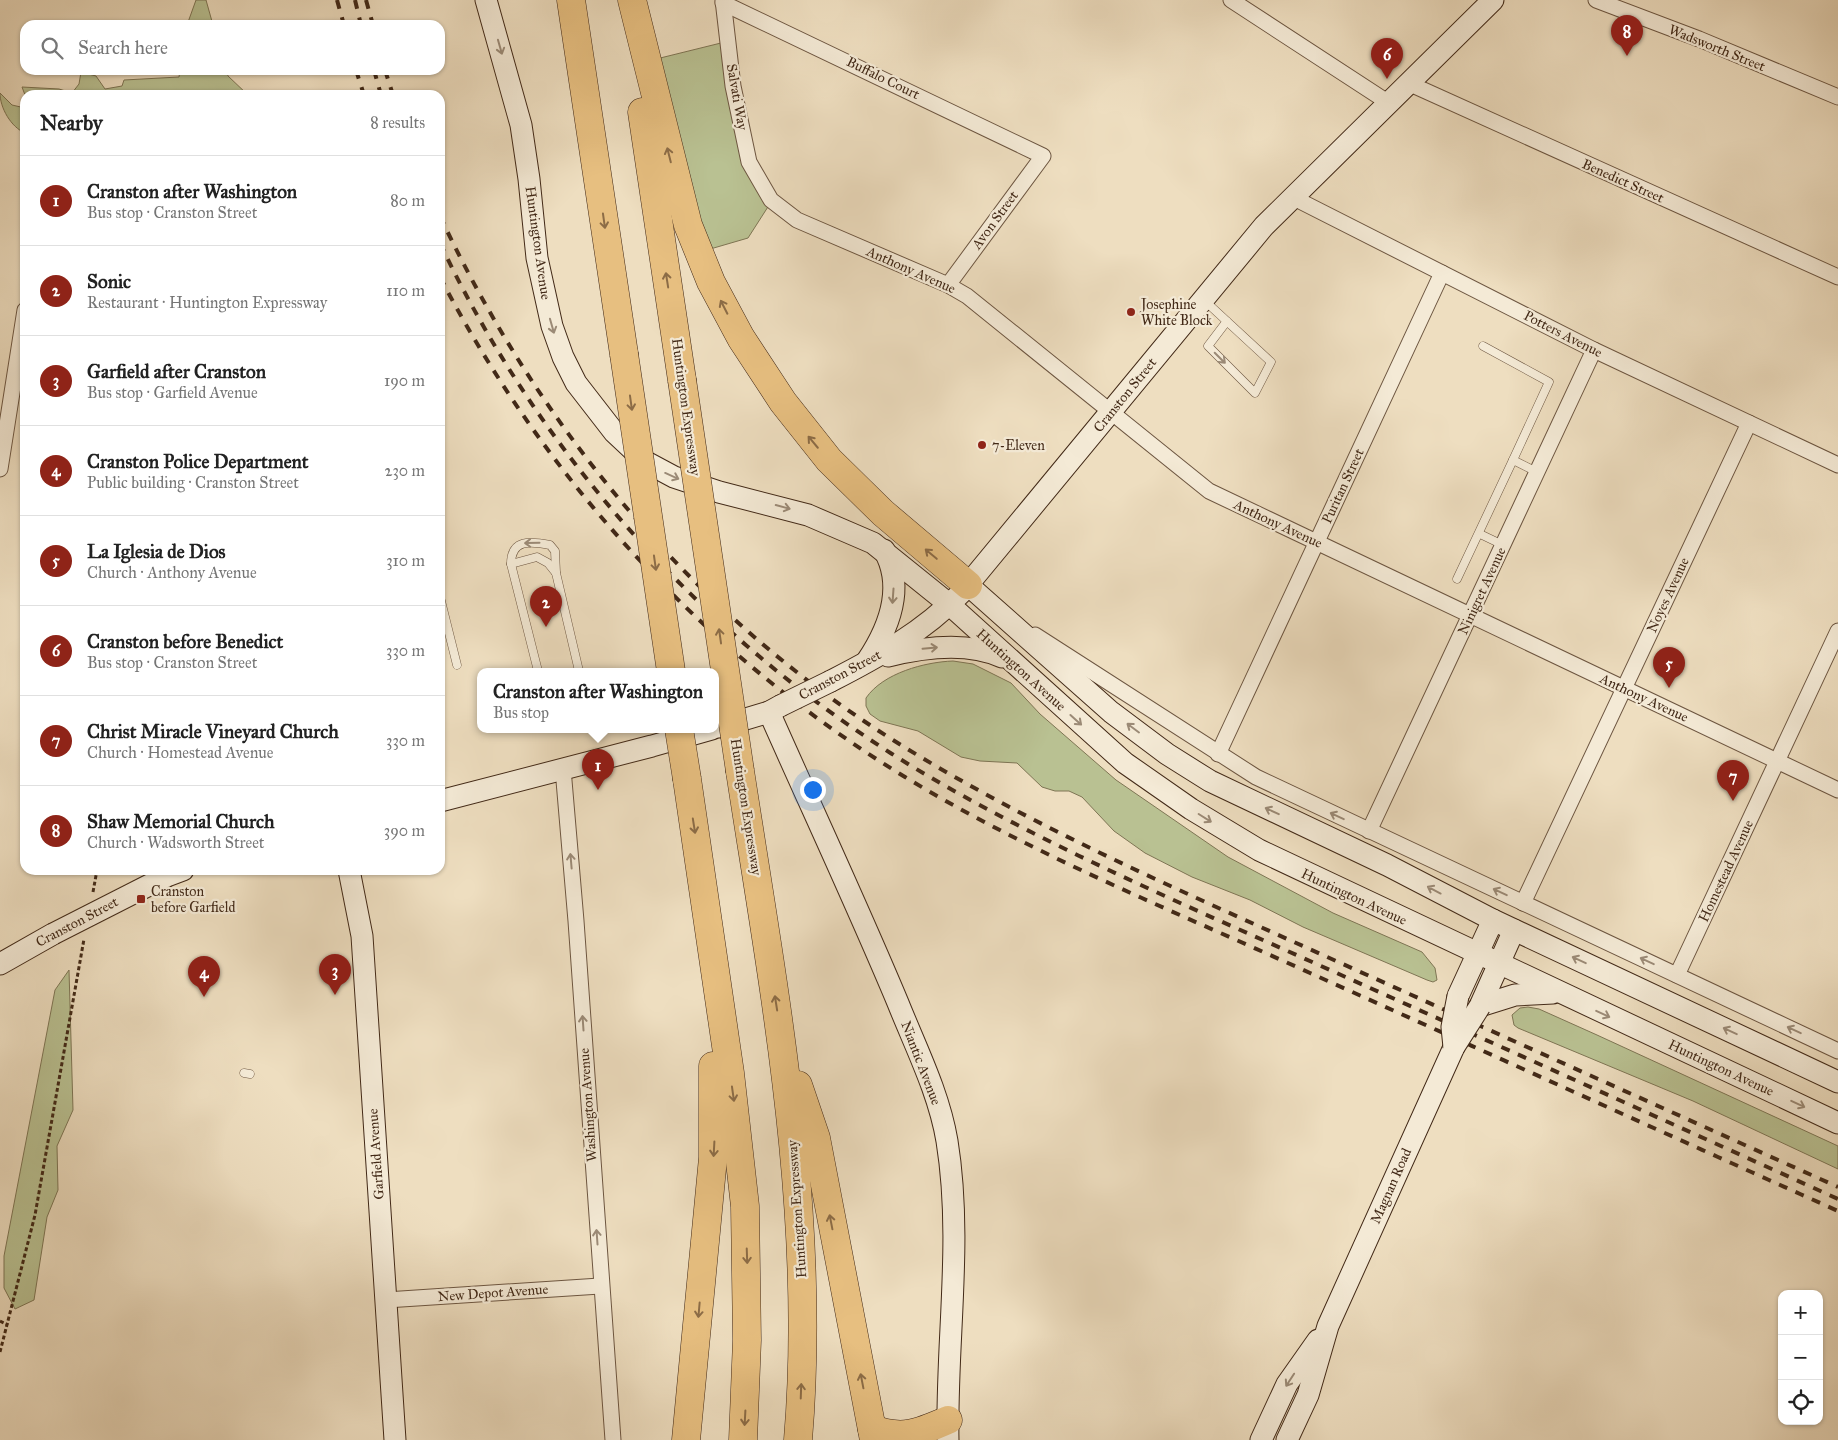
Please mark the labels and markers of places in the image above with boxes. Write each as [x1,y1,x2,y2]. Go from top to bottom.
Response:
pin: 8 [1611,15,1643,56]
pin: 6 [1371,38,1403,79]
place label: Josephine White Block [1139,296,1213,329]
marker: Josephine White Block [1125,306,1137,318]
place label: 7-Eleven [992,437,1045,454]
marker: 7-Eleven [976,439,988,451]
pin: 2 [530,586,562,627]
pin: 5 [1653,647,1685,688]
pin: 1 [582,749,614,790]
pin: 7 [1717,760,1749,801]
place label: Cranston before Garfield [151,883,235,916]
marker: Cranston before Garfield [135,893,147,905]
pin: 3 [319,954,351,995]
pin: 4 [188,956,220,997]

